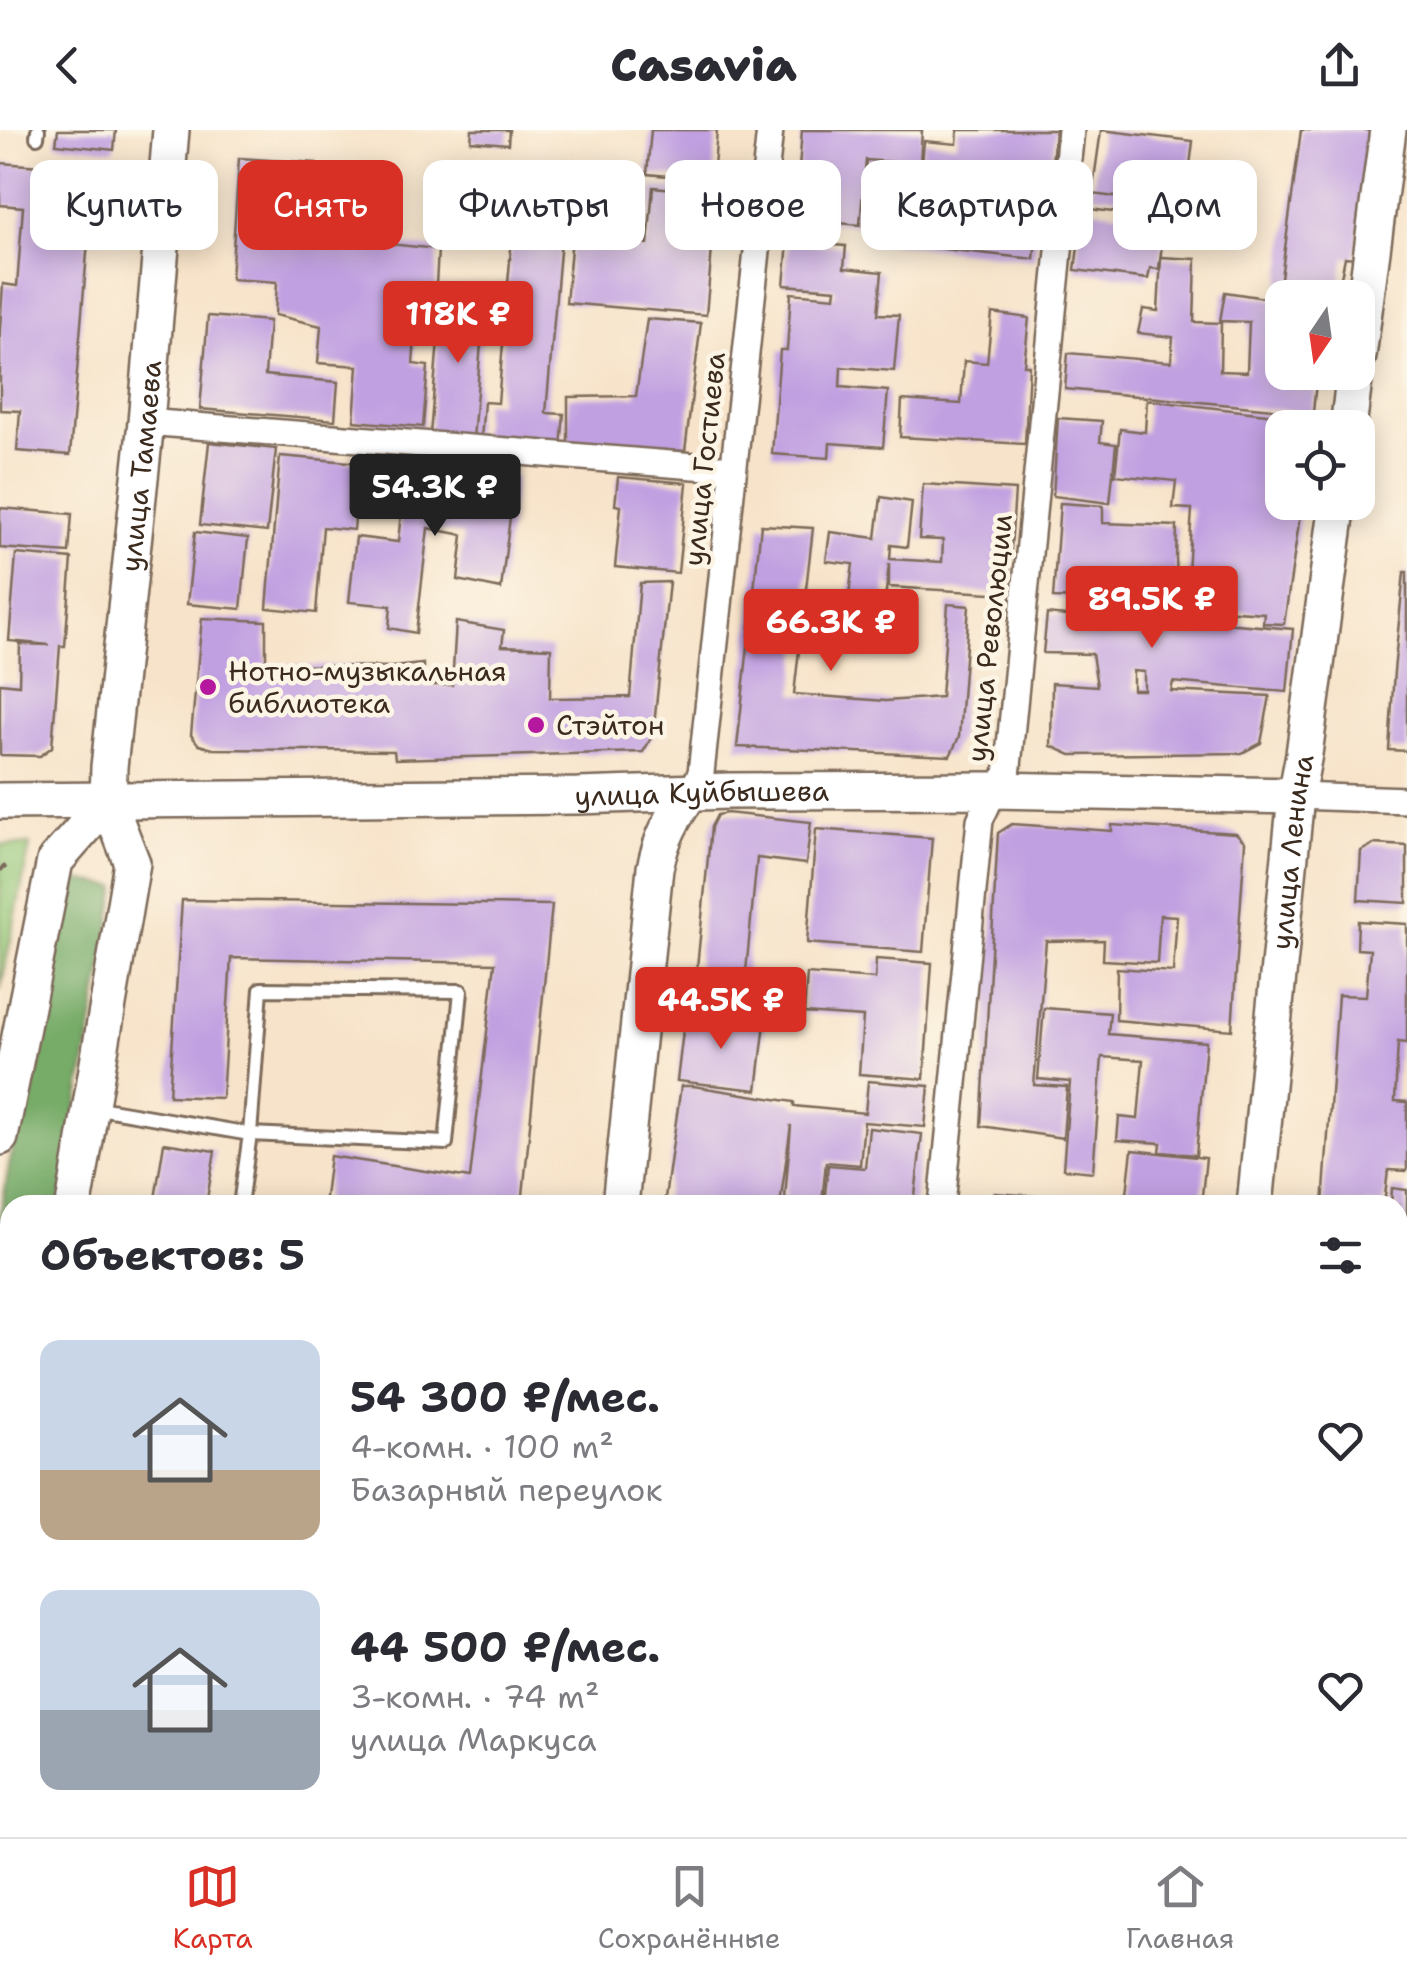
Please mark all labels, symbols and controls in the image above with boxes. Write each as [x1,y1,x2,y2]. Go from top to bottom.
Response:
text: Casavia [610,35,797,95]
icon: back [40,38,95,93]
icon: share [1312,38,1367,93]
chip: Купить [30,160,218,250]
chip: Снять [238,160,403,250]
chip: Фильтры [423,160,645,250]
chip: Новое [665,160,841,250]
chip: Квартира [861,160,1093,250]
chip: Дом [1113,160,1257,250]
north arrow [1265,280,1375,390]
map controls [1265,280,1375,520]
pin: 118K ₽ [377,281,539,366]
text: 118K ₽ [405,292,511,335]
street label: улица Гостиева [674,350,734,568]
street label: улица Тамаева [111,359,170,574]
button: locate [1265,410,1375,520]
pin: 54.3K ₽ [343,454,527,539]
text: 54.3K ₽ [372,465,498,508]
street label: улица Революции [957,512,1021,764]
pin: 89.5K ₽ [1060,566,1244,651]
text: 89.5K ₽ [1088,577,1216,620]
pin: 66.3K ₽ [739,589,923,674]
text: 66.3K ₽ [766,600,896,643]
place label: Нотно-музыкальная библиотека [228,652,507,722]
marker: Нотно-музыкальная библиотека [197,676,219,698]
place label: Стэйтон [556,706,664,744]
marker: Стэйтон [525,714,547,736]
street label: улица Ленина [1262,751,1323,952]
street label: улица Куйбышева [574,772,829,815]
pin: 44.5K ₽ [629,967,813,1052]
text: 44.5K ₽ [657,978,785,1021]
text: Объектов: 5 [40,1227,305,1283]
icon: filters [1313,1228,1368,1283]
text: 54 300 ₽/мес. [350,1369,660,1425]
icon: home [120,1380,240,1500]
icon: heart [1313,1413,1368,1468]
text: 4-комн. · 100 m² [350,1425,614,1468]
text: Базарный переулок [350,1468,663,1511]
text: 44 500 ₽/мес. [350,1619,660,1675]
icon: home [120,1630,240,1750]
icon: heart [1313,1663,1368,1718]
text: 3-комн. · 74 m² [350,1675,600,1718]
text: улица Маркуса [350,1718,597,1761]
tab: Карта [173,1859,253,1957]
tab: Сохранённые [598,1859,781,1957]
tab: Главная [1126,1859,1234,1957]

